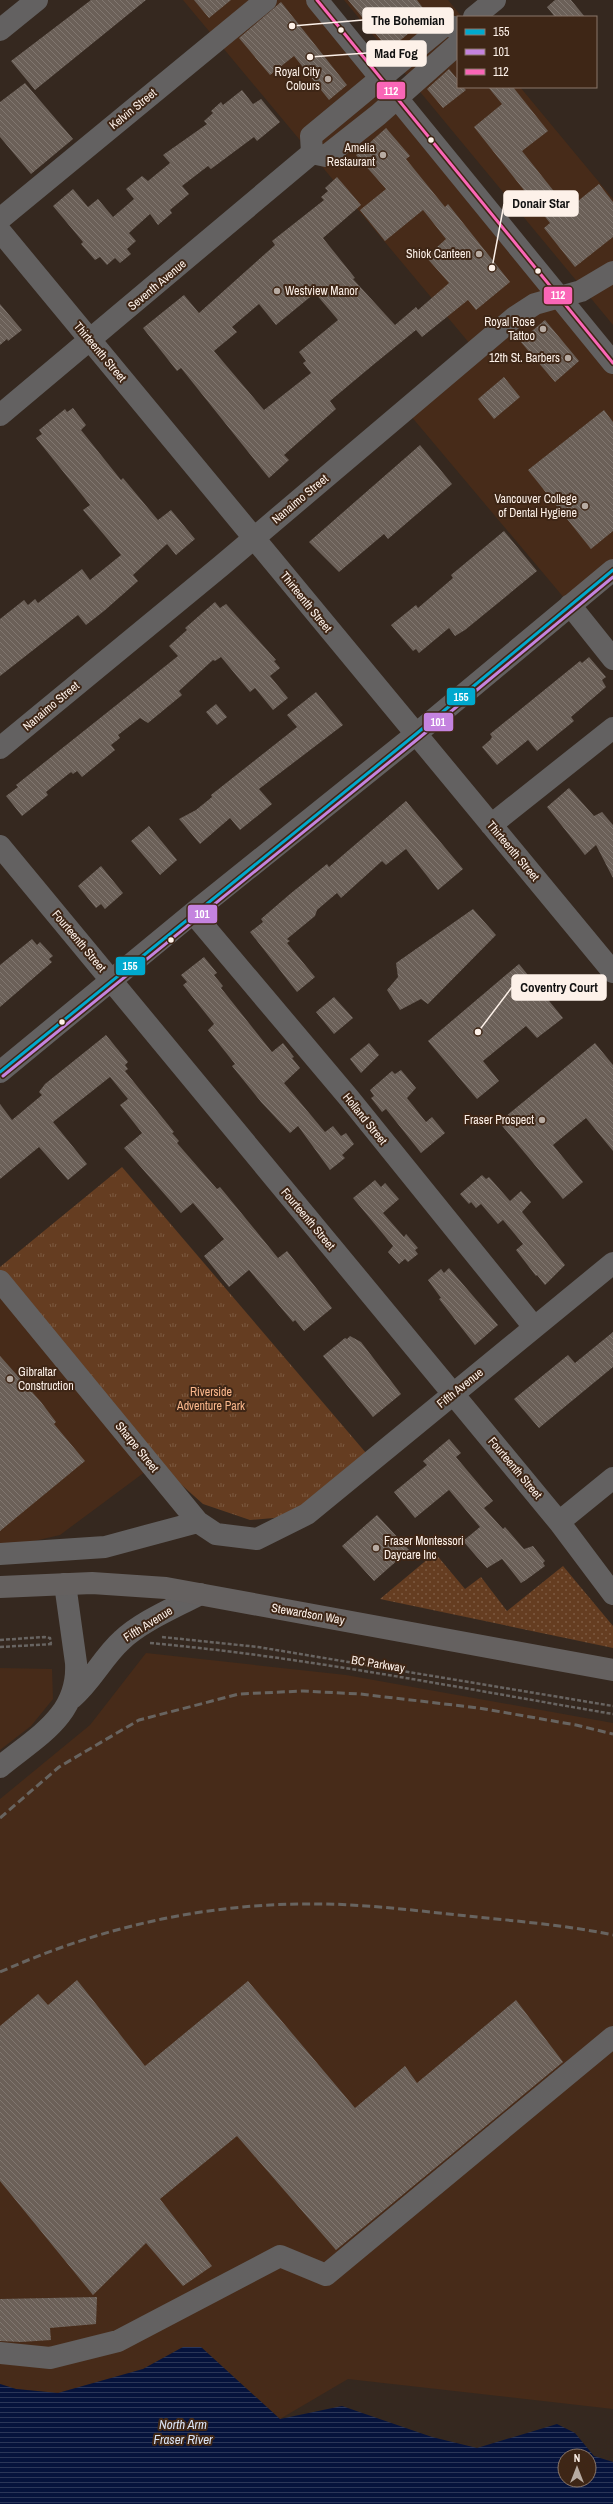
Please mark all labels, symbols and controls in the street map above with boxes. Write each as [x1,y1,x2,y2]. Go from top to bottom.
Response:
callout: The Bohemian [363,8,453,33]
text: The Bohemian [371,12,445,29]
legend [457,16,597,88]
text: 155 [493,24,510,40]
unlabelled marker [336,25,346,35]
callout: Mad Fog [367,41,426,66]
text: 101 [493,44,510,60]
text: Mad Fog [374,45,418,62]
place label: Royal City Colours [275,64,320,94]
text: 112 [493,64,509,80]
marker: Royal City Colours [323,74,333,84]
line badge: 112 [376,81,406,100]
text: 112 [384,84,398,98]
street label: Kelvin Street [106,85,160,133]
unlabelled marker [426,135,436,145]
place label: Amelia Restaurant [327,140,376,170]
marker: Amelia Restaurant [378,150,388,160]
callout: Donair Star [504,191,578,216]
text: Donair Star [512,195,571,212]
place label: Shiok Canteen [406,246,471,262]
marker: Shiok Canteen [474,249,484,259]
street label: Seventh Avenue [124,256,190,314]
unlabelled marker [533,266,543,276]
place label: Westview Manor [285,283,359,299]
marker: Westview Manor [272,286,282,296]
line badge: 112 [543,286,573,305]
text: 112 [551,288,565,302]
place label: Royal Rose Tattoo [484,314,535,344]
street label: Thirteenth Street [70,319,130,386]
marker: Royal Rose Tattoo [538,324,548,334]
place label: 12th St. Barbers [489,350,560,366]
marker: 12th St. Barbers [563,353,573,363]
street label: Nanaimo Street [268,471,332,527]
place label: Vancouver College of Dental Hygiene [495,491,577,521]
marker: Vancouver College of Dental Hygiene [580,501,590,511]
street label: Thirteenth Street [277,568,336,636]
street label: Nanaimo Street [19,678,83,734]
line badge: 155 [446,687,476,706]
text: 155 [453,690,469,704]
line badge: 101 [423,712,454,732]
text: 101 [430,715,446,729]
street label: Thirteenth Street [483,818,543,885]
line badge: 101 [187,904,218,924]
street label: Fourteenth Street [48,907,110,975]
text: 101 [194,907,210,921]
unlabelled marker [166,935,176,945]
line badge: 155 [115,956,146,976]
text: 155 [122,959,138,973]
callout: Coventry Court [512,975,606,1000]
text: Coventry Court [520,979,598,996]
unlabelled marker [57,1017,67,1027]
street label: Holland Street [339,1090,391,1148]
place label: Fraser Prospect [464,1112,534,1128]
marker: Fraser Prospect [537,1115,547,1125]
street label: Fourteenth Street [277,1185,339,1253]
place label: Gibraltar Construction [18,1364,74,1394]
street label: Fifth Avenue [434,1364,486,1412]
marker: Gibraltar Construction [5,1374,15,1384]
park label: Riverside Adventure Park [176,1384,245,1414]
street label: Sharpe Street [112,1418,162,1476]
street label: Fourteenth Street [484,1434,546,1502]
place label: Fraser Montessori Daycare Inc [384,1533,464,1563]
marker: Fraser Montessori Daycare Inc [371,1543,381,1553]
street label: Stewardson Way [270,1600,346,1628]
street label: Fifth Avenue [120,1603,176,1645]
street label: BC Parkway [350,1652,406,1676]
water label: North Arm Fraser River [153,2416,213,2448]
north arrow [557,2448,597,2488]
text: N [574,2451,580,2465]

